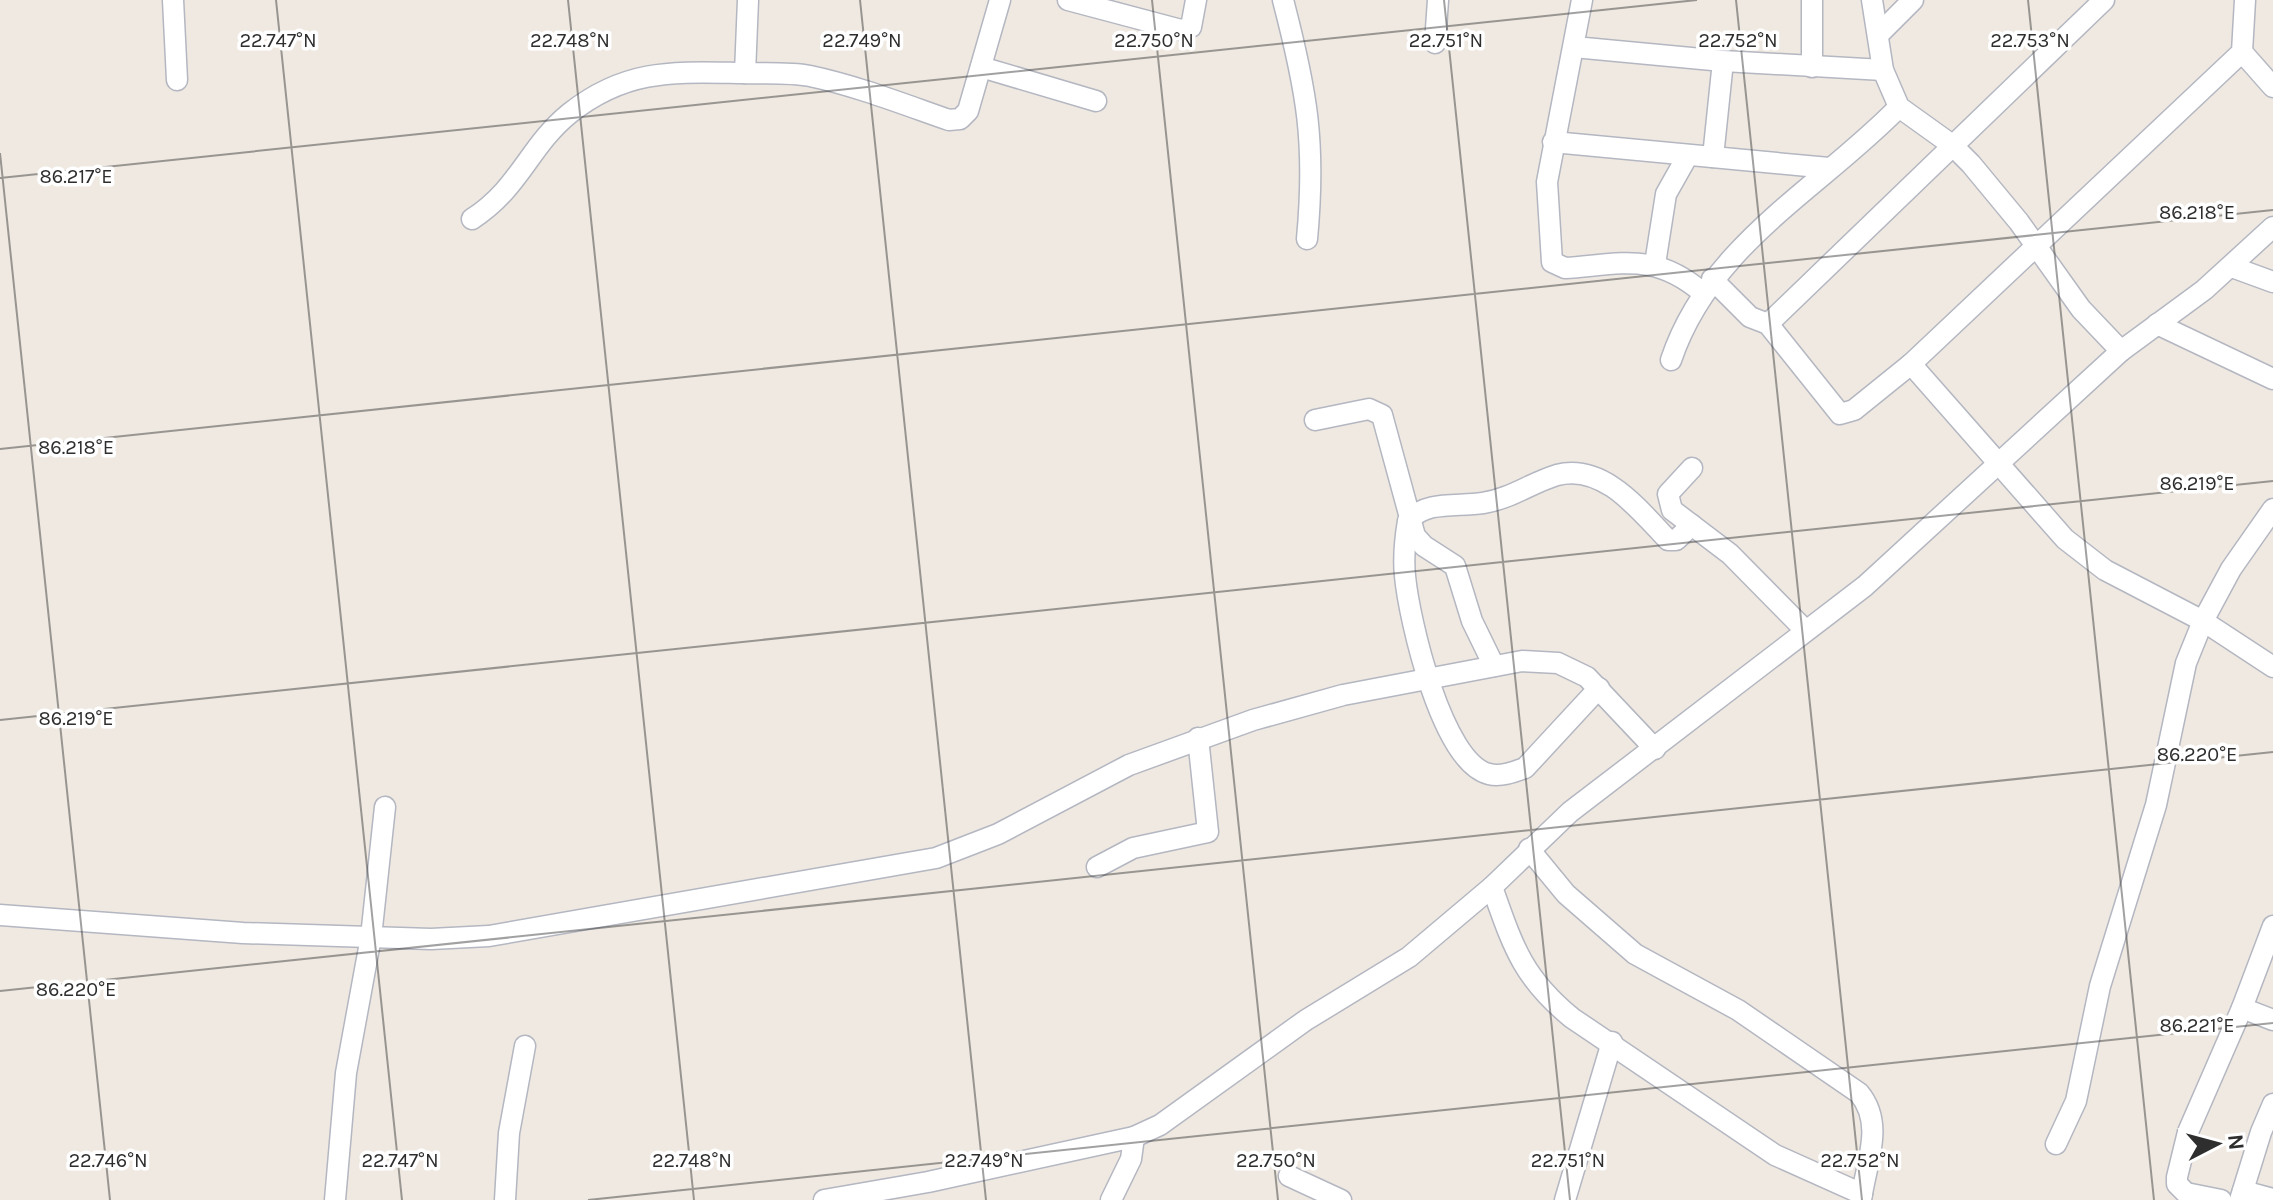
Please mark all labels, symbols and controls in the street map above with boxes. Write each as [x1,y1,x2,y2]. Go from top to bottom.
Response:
text: 22.747°N [239,29,317,52]
text: 22.748°N [530,29,610,52]
text: 22.749°N [822,29,902,52]
text: 22.750°N [1114,29,1194,52]
text: 22.751°N [1409,29,1483,52]
text: 22.752°N [1698,29,1778,52]
text: 22.753°N [1990,29,2070,52]
text: 86.217°E [40,165,112,188]
text: 86.218°E [2159,201,2235,224]
text: 86.218°E [38,436,114,459]
text: 86.219°E [2159,472,2235,495]
text: 86.219°E [38,707,114,730]
text: 86.220°E [2157,743,2237,766]
text: 86.220°E [36,978,116,1001]
text: 86.221°E [2159,1014,2235,1037]
north arrow [2177,1104,2257,1184]
text: N [2222,1133,2250,1151]
text: 22.746°N [68,1149,148,1172]
text: 22.747°N [361,1149,439,1172]
text: 22.748°N [652,1149,732,1172]
text: 22.749°N [944,1149,1024,1172]
text: 22.750°N [1236,1149,1316,1172]
text: 22.751°N [1531,1149,1605,1172]
text: 22.752°N [1820,1149,1900,1172]

